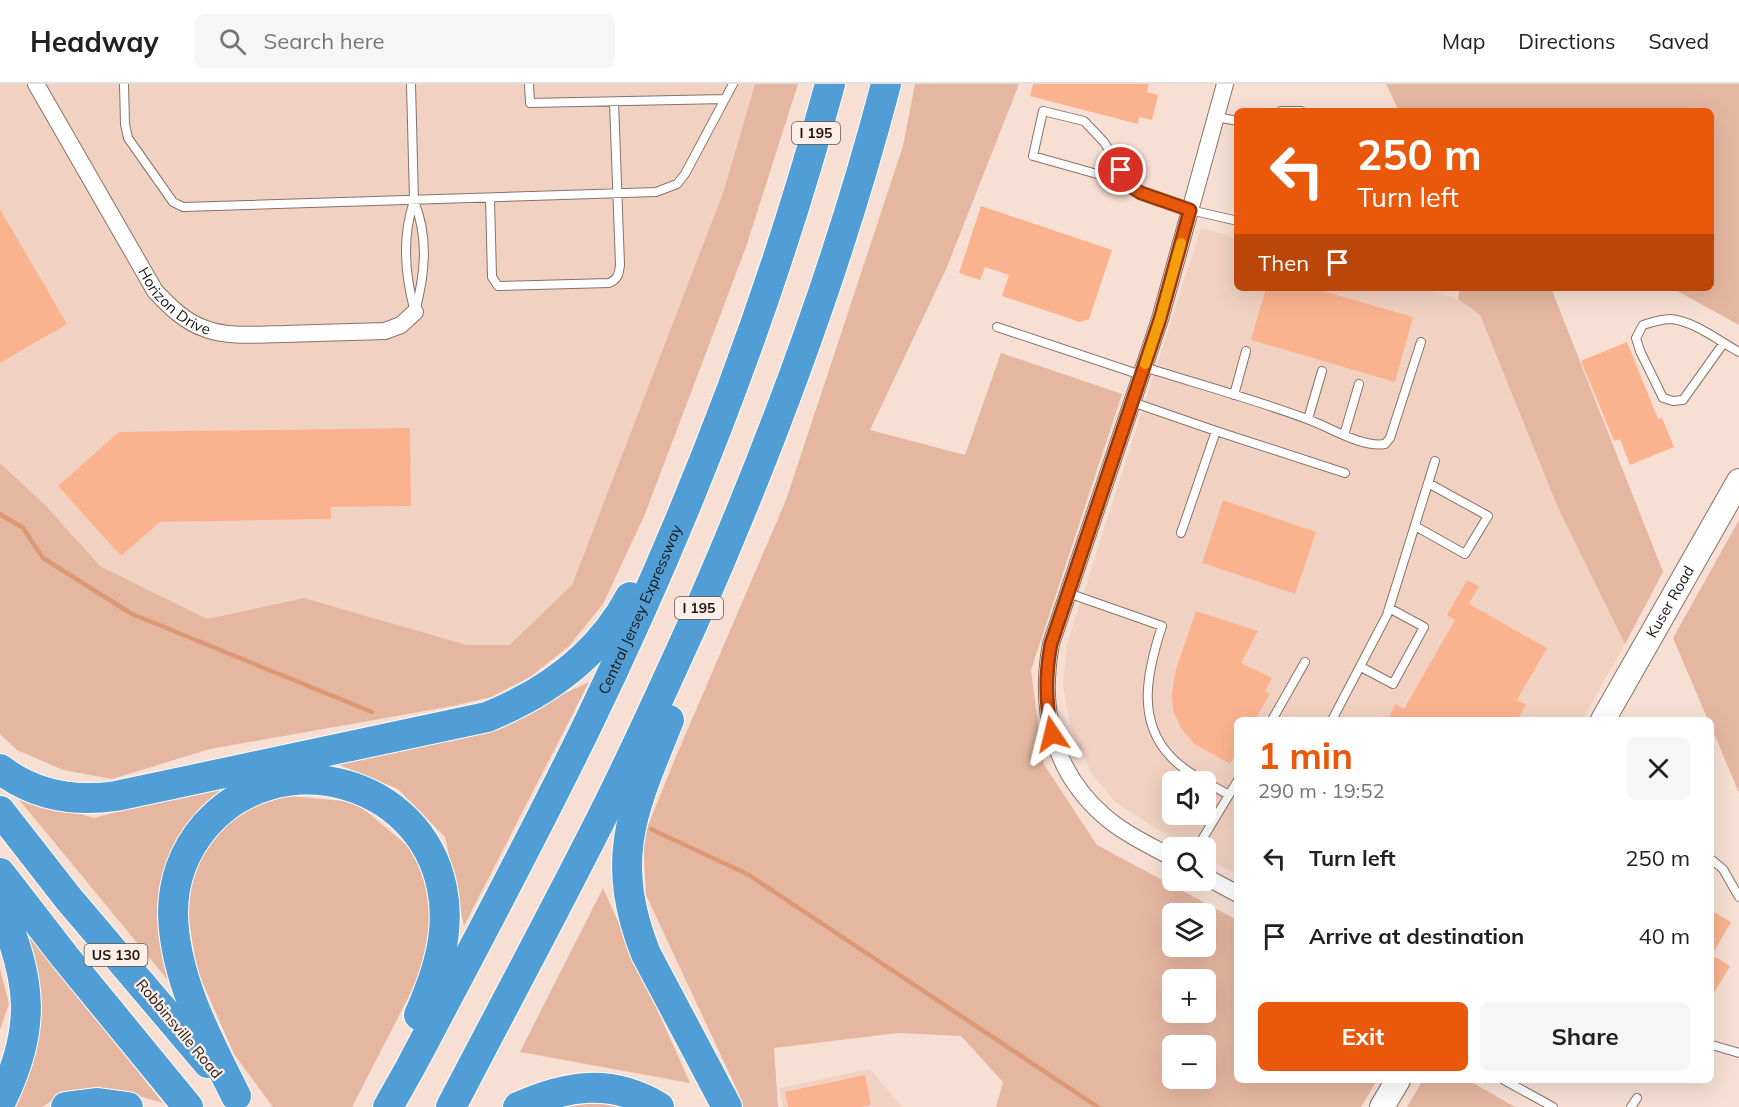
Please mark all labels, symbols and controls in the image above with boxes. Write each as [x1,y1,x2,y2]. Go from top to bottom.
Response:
search box [195,14,615,68]
text: Headway [30,24,159,59]
icon: search [216,25,249,58]
text: Search here [264,27,385,55]
text: Map [1442,28,1485,54]
text: Directions [1518,28,1615,54]
text: Saved [1648,28,1709,54]
road number: I 195 [792,122,840,144]
text: 250 m [1357,128,1482,181]
icon: left [1258,132,1336,210]
pin [1095,144,1146,195]
icon: arrive [1104,153,1137,186]
text: Turn left [1357,180,1459,214]
icon: arrive [1321,246,1354,279]
text: Then [1258,249,1309,277]
street label: Horizon Drive [134,264,213,339]
street label: Central Jersey Expressway [594,522,686,697]
street label: Kuser Road [1642,562,1698,641]
road number: I 195 [675,597,723,619]
position arrow [1020,702,1084,766]
text: 1 min [1258,733,1353,778]
button: close [1627,737,1690,800]
map controls [1162,771,1216,1089]
button: sound [1162,771,1216,825]
text: 290 m · 19:52 [1258,778,1384,803]
button: search [1162,837,1216,891]
icon: left [1258,842,1291,875]
text: Turn left [1309,844,1396,872]
text: 250 m [1625,844,1690,872]
button: layers [1162,903,1216,957]
icon: arrive [1258,920,1291,953]
text: Arrive at destination [1309,922,1524,950]
text: 40 m [1639,922,1690,950]
road number: US 130 [84,944,148,966]
button: + [1162,969,1216,1023]
street label: Robbinsville Road [132,975,226,1082]
button: Exit [1258,1002,1468,1071]
button: Share [1480,1002,1690,1071]
button: − [1162,1035,1216,1089]

